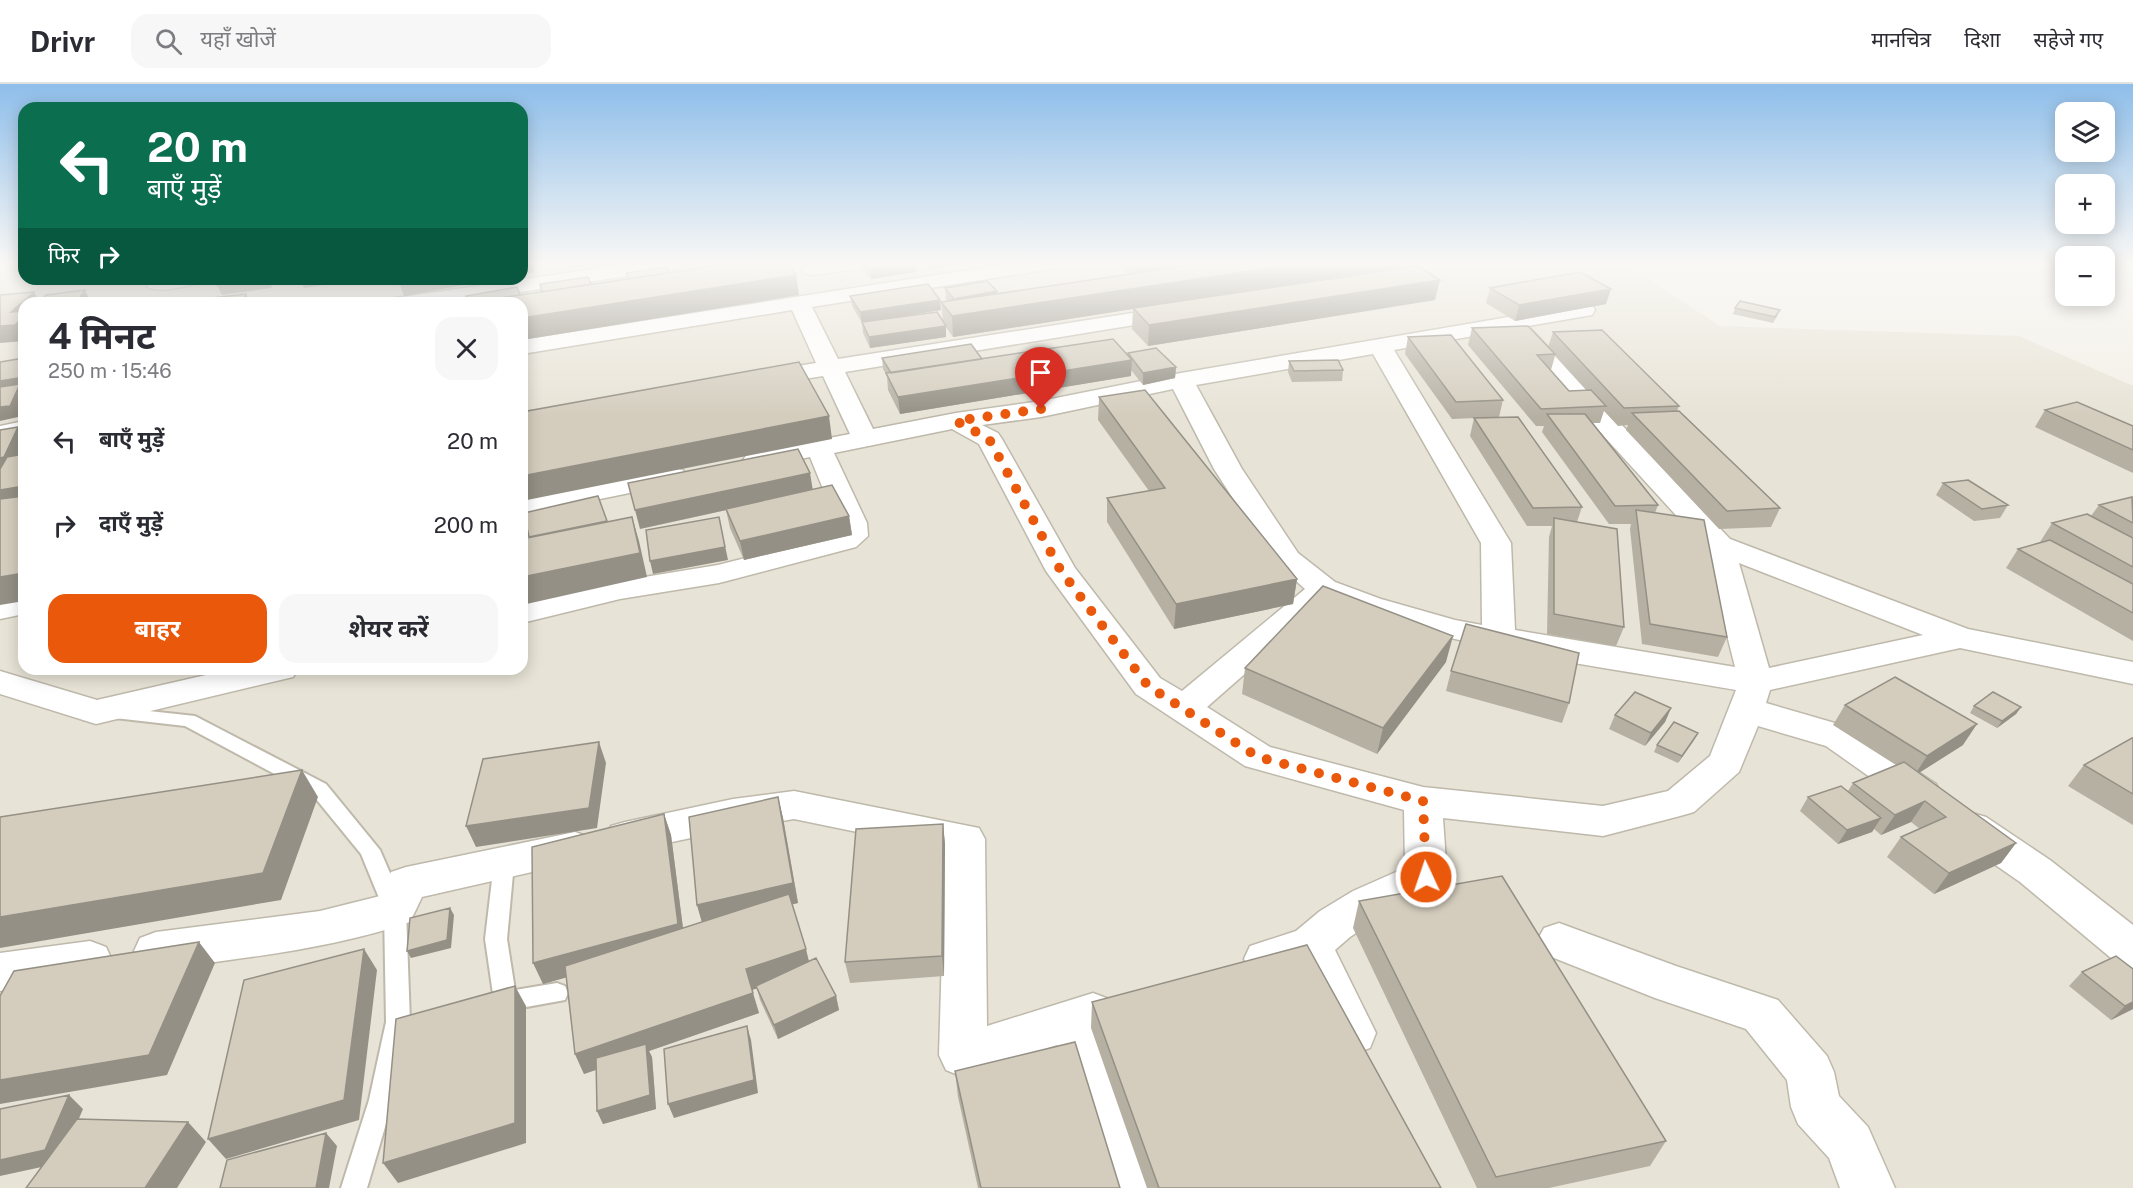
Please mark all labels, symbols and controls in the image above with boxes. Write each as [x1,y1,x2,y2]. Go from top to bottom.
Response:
search box [131,14,551,68]
text: Drivr [30,25,95,58]
icon: search [152,25,185,58]
text: यहाँ खोजें [200,26,276,52]
text: मानचित्र [1871,27,1931,52]
text: दिशा [1964,27,2001,52]
text: सहेजे गए [2034,27,2103,52]
map controls [2055,102,2115,306]
button: layers [2055,102,2115,162]
text: 20 m [147,122,248,171]
icon: left [48,126,126,204]
text: बाएँ मुड़ें [147,172,222,204]
button: + [2055,174,2115,234]
icon: right [92,240,125,273]
text: फिर [48,242,80,268]
button: − [2055,246,2115,306]
text: 4 मिनट [48,315,155,357]
button: close [435,317,498,380]
pin [1015,347,1066,409]
icon: arrive [1024,356,1057,389]
text: 250 m · 15:46 [48,359,172,383]
icon: left [48,425,81,458]
text: बाएँ मुड़ें [99,426,164,452]
text: 20 m [447,428,498,454]
icon: right [48,509,81,542]
text: दाएँ मुड़ें [99,510,163,536]
text: 200 m [434,512,498,538]
button: बाहर [48,594,267,663]
button: शेयर करें [279,594,498,663]
position arrow [1394,845,1458,909]

